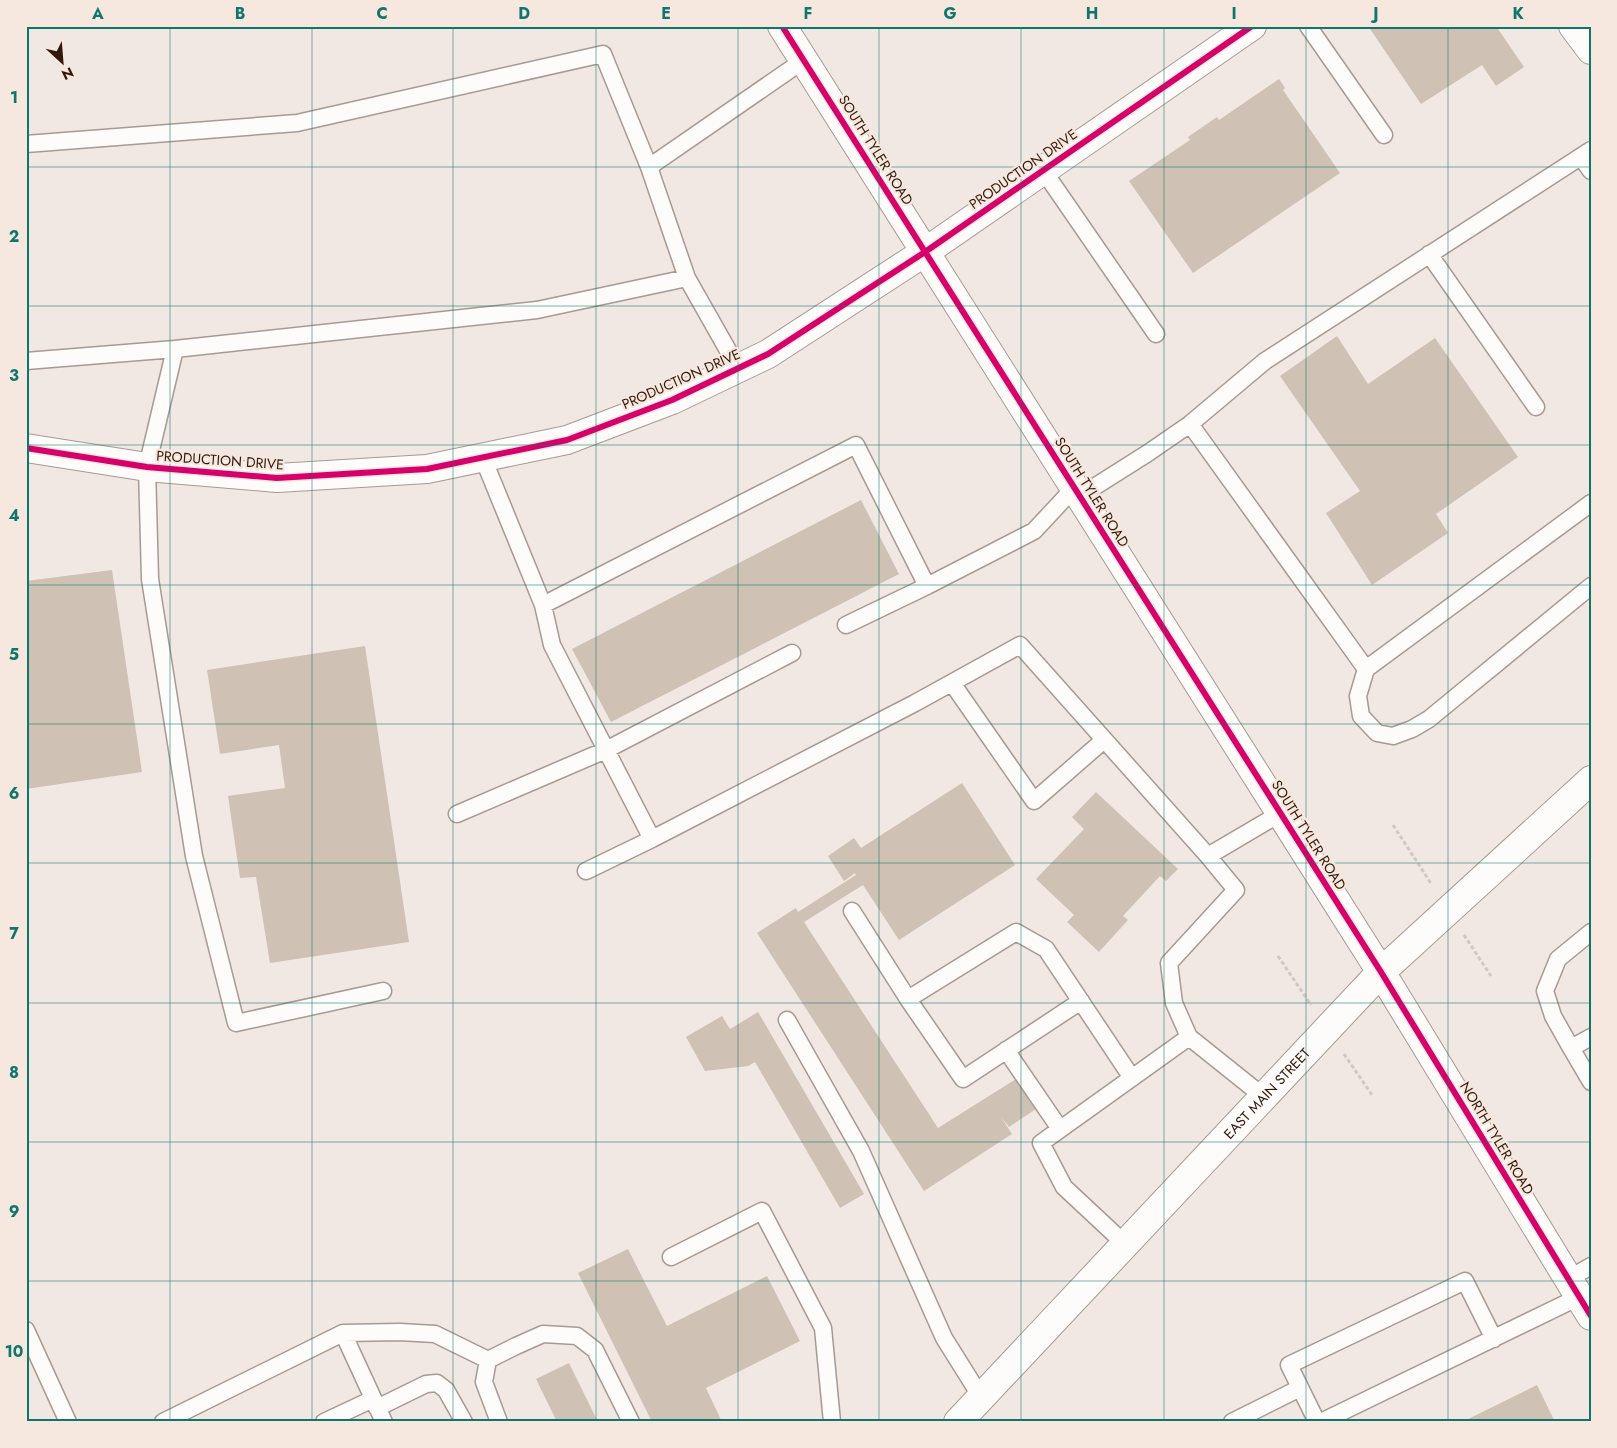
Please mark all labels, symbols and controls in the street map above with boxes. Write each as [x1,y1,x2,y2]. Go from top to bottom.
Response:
text: A [91,2,104,25]
text: B [235,2,245,25]
text: C [376,2,388,25]
text: D [518,2,530,25]
text: E [661,2,671,25]
text: F [804,2,812,25]
text: G [943,2,957,25]
text: H [1086,2,1098,25]
text: I [1231,2,1237,25]
text: J [1370,2,1379,25]
text: K [1512,2,1524,25]
north arrow [38,38,88,88]
text: N [58,62,77,85]
text: 1 [10,86,18,109]
street label: SOUTH TYLER ROAD [834,91,918,209]
street label: PRODUCTION DRIVE [965,124,1081,214]
text: 2 [9,225,19,248]
street label: PRODUCTION DRIVE [619,344,743,414]
text: 3 [9,364,19,387]
street label: SOUTH TYLER ROAD [1050,433,1134,551]
street label: PRODUCTION DRIVE [156,446,284,474]
text: 4 [8,504,20,527]
text: 5 [9,643,19,666]
street label: SOUTH TYLER ROAD [1267,776,1351,894]
text: 6 [9,782,19,805]
text: 7 [9,922,19,945]
street label: EAST MAIN STREET [1219,1043,1315,1143]
text: 8 [9,1061,19,1084]
street label: NORTH TYLER ROAD [1455,1078,1539,1198]
text: 9 [9,1200,19,1223]
text: 10 [5,1340,23,1363]

